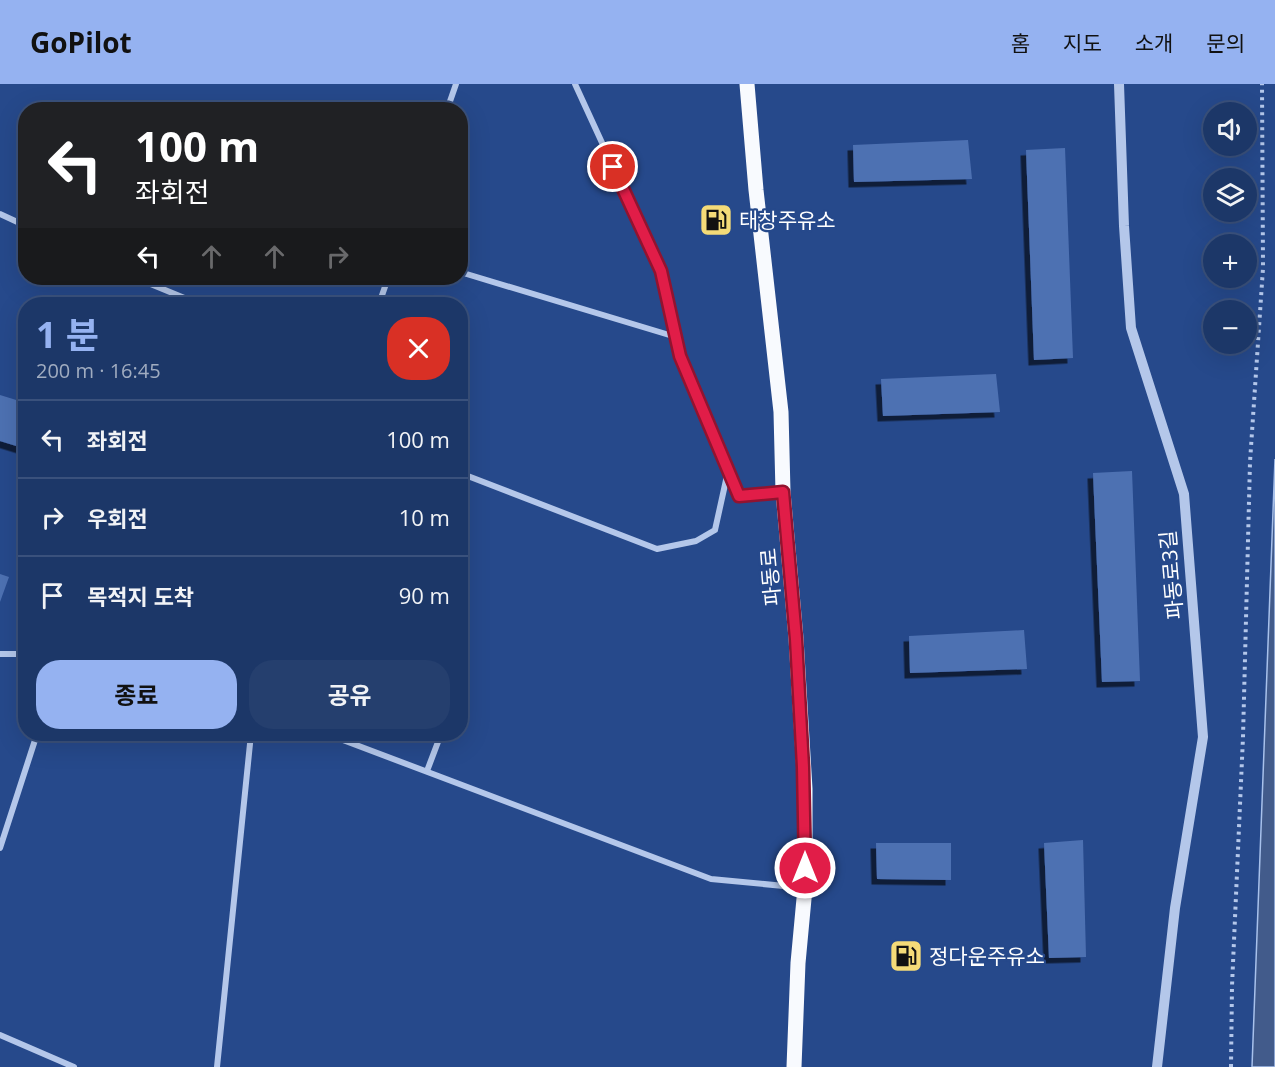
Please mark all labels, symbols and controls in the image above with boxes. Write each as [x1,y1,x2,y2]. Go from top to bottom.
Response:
text: GoPilot [30,23,132,61]
text: 홈 [1011,29,1030,57]
text: 지도 [1063,29,1102,57]
text: 소개 [1135,29,1173,57]
text: 문의 [1206,29,1245,57]
map controls [1203,102,1257,354]
button: sound [1203,102,1257,156]
text: 100 m [135,117,259,174]
icon: left [36,126,114,204]
pin [587,141,638,192]
icon: arrive [596,150,629,183]
button: layers [1203,168,1257,222]
text: 좌회전 [135,173,210,210]
fuel station icon: 태창주유소 [698,202,734,238]
place label: 태창주유소 [739,206,836,234]
button: + [1203,234,1257,288]
icon: left [132,240,165,273]
icon: ahead [195,240,228,273]
icon: ahead [258,240,291,273]
icon: right [321,240,354,273]
button: − [1203,300,1257,354]
text: 1 분 [36,310,99,359]
button: close [387,317,450,380]
text: 200 m · 16:45 [36,357,161,384]
icon: left [36,423,69,456]
text: 100 m [386,424,450,454]
text: 좌회전 [87,425,148,455]
icon: right [36,501,69,534]
text: 10 m [399,502,450,532]
text: 우회전 [87,503,148,533]
street label: 파동로3길 [1153,529,1189,621]
street label: 파동로 [754,547,786,607]
icon: arrive [36,579,69,612]
text: 90 m [399,580,450,610]
text: 목적지 도착 [87,581,194,611]
button: 종료 [36,660,237,729]
button: 공유 [249,660,450,729]
position arrow [773,836,837,900]
fuel station icon: 정다운주유소 [888,938,924,974]
place label: 정다운주유소 [929,942,1045,970]

